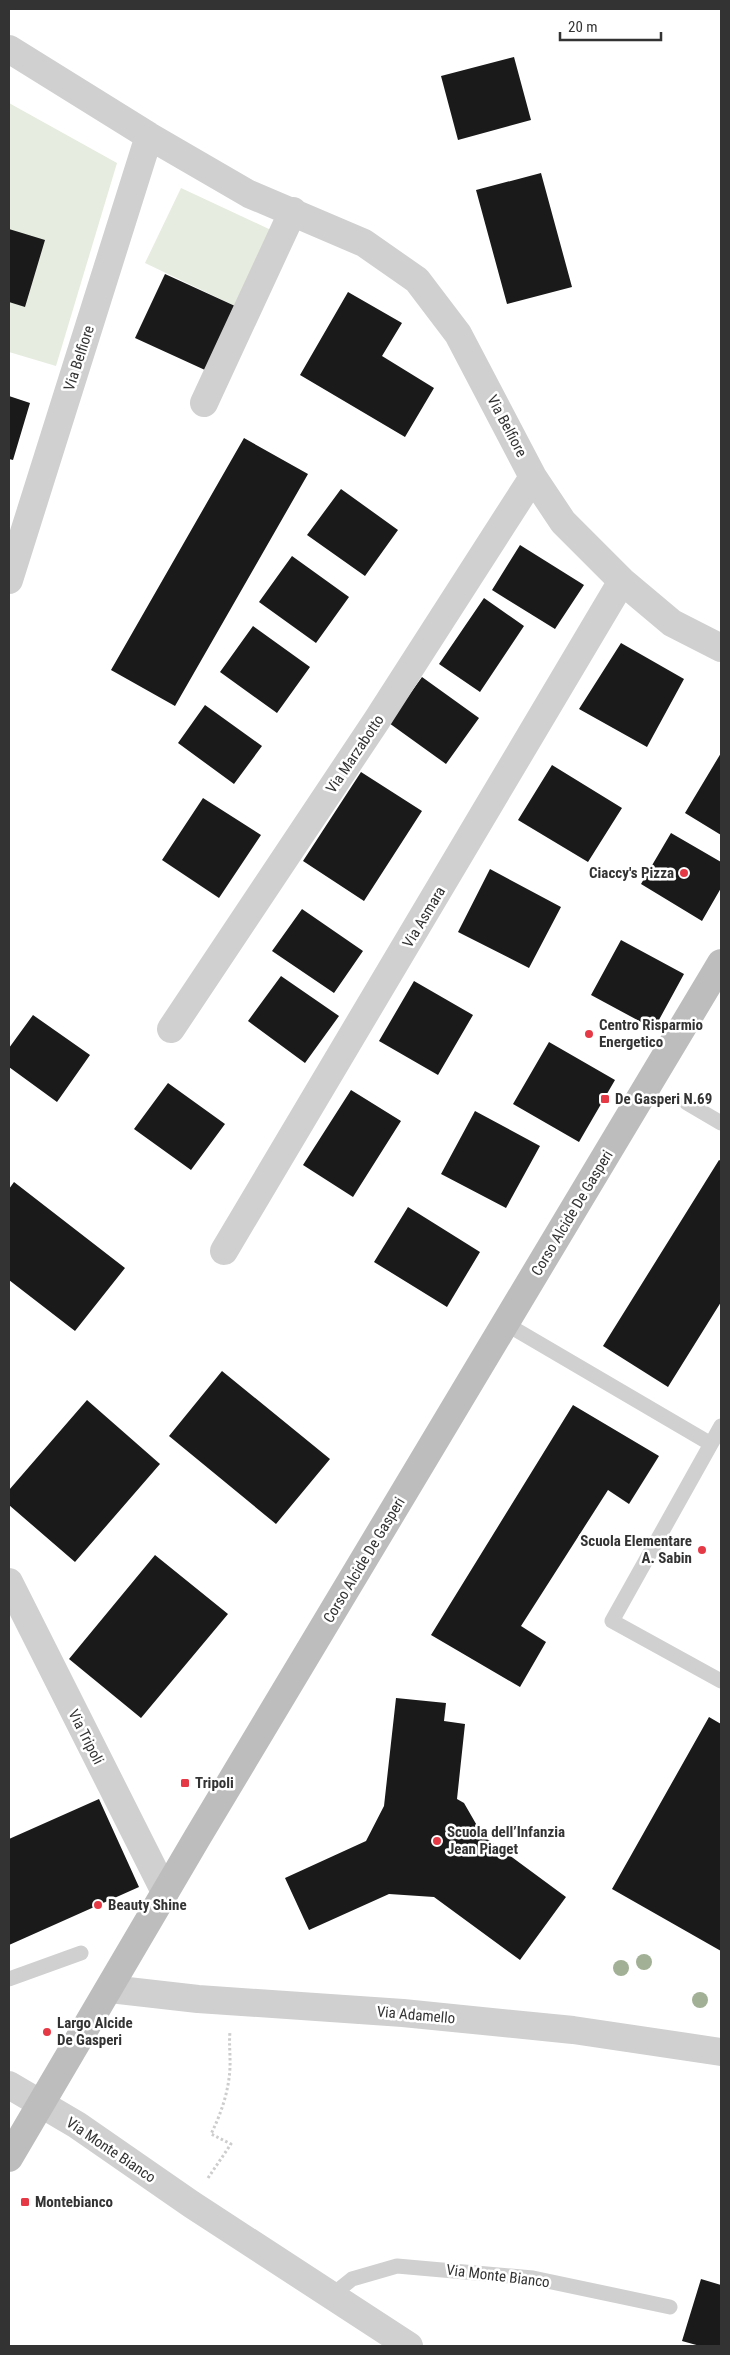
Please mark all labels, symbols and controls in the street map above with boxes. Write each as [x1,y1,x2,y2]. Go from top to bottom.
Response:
scale bar [560,10,661,42]
text: 20 m [568,18,598,36]
street label: Via Belfiore [60,323,98,393]
street label: Via Belfiore [483,392,531,460]
street label: Via Marzabotto [322,711,388,797]
place label: Ciaccy's Pizza [589,864,674,882]
marker: Ciaccy's Pizza [678,867,690,879]
street label: Via Asmara [399,883,449,951]
place label: Centro Risparmio Energetico [599,1016,703,1051]
marker: Centro Risparmio Energetico [583,1028,595,1040]
place label: De Gasperi N.69 [615,1090,712,1108]
marker: De Gasperi N.69 [599,1093,611,1105]
street label: Corso Alcide De Gasperi [527,1147,617,1279]
street label: Corso Alcide De Gasperi [319,1494,409,1626]
place label: Scuola Elementare A. Sabin [580,1532,692,1567]
marker: Scuola Elementare A. Sabin [696,1544,708,1556]
street label: Via Tripoli [65,1707,107,1767]
place label: Tripoli [195,1774,234,1792]
marker: Tripoli [179,1777,191,1789]
place label: Scuola dell’Infanzia Jean Piaget [447,1823,565,1858]
marker: Scuola dell’Infanzia Jean Piaget [431,1835,443,1847]
place label: Beauty Shine [108,1896,187,1914]
marker: Beauty Shine [92,1899,104,1911]
street label: Via Adamello [376,2003,456,2027]
place label: Largo Alcide De Gasperi [57,2014,133,2049]
marker: Largo Alcide De Gasperi [41,2026,53,2038]
street label: Via Monte Bianco [63,2113,159,2187]
place label: Montebianco [35,2193,113,2211]
marker: Montebianco [19,2196,31,2208]
street label: Via Monte Bianco [445,2261,551,2291]

